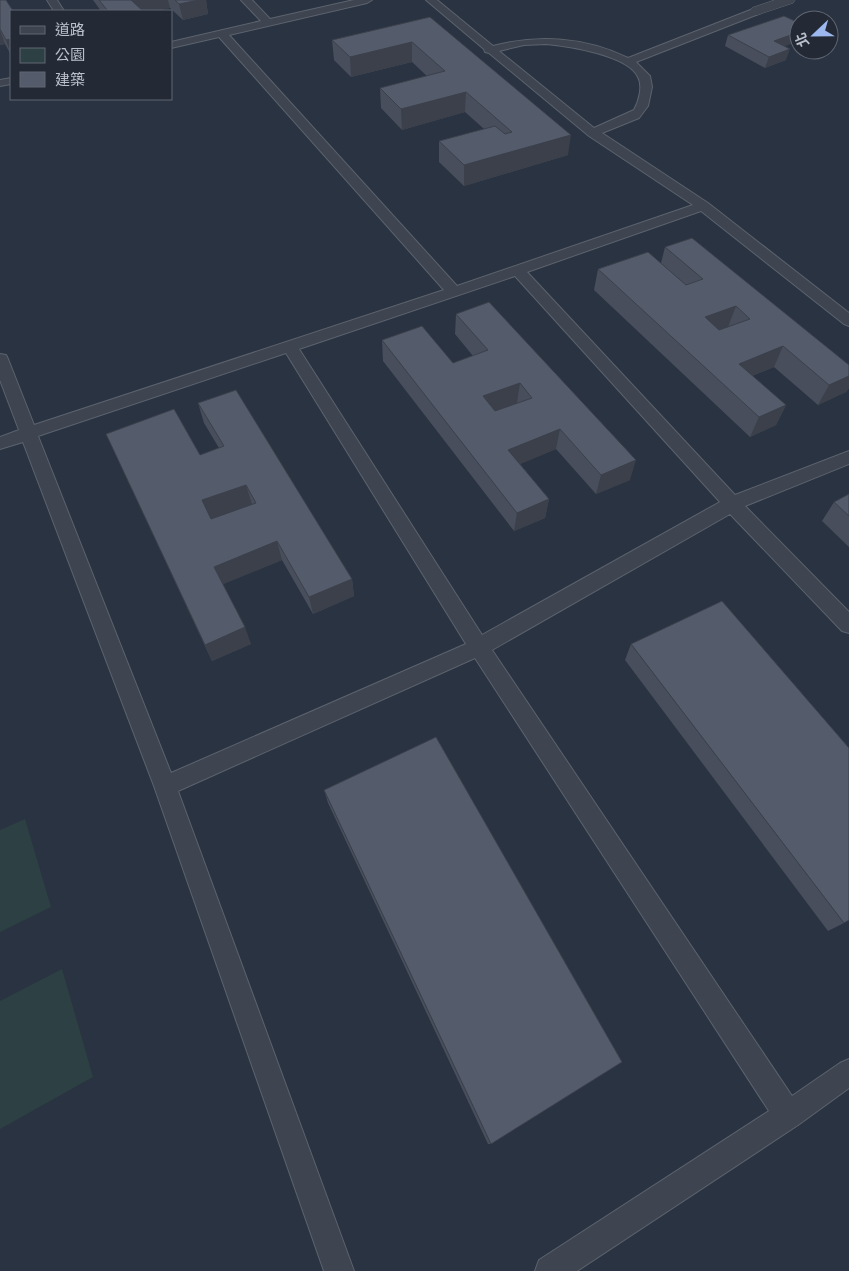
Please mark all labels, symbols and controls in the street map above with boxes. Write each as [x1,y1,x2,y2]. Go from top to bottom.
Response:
legend [10,10,172,100]
north arrow [789,10,839,60]
text: 道路 [55,21,85,39]
text: 北 [792,30,813,49]
text: 公園 [55,46,85,64]
text: 建築 [55,71,85,89]

